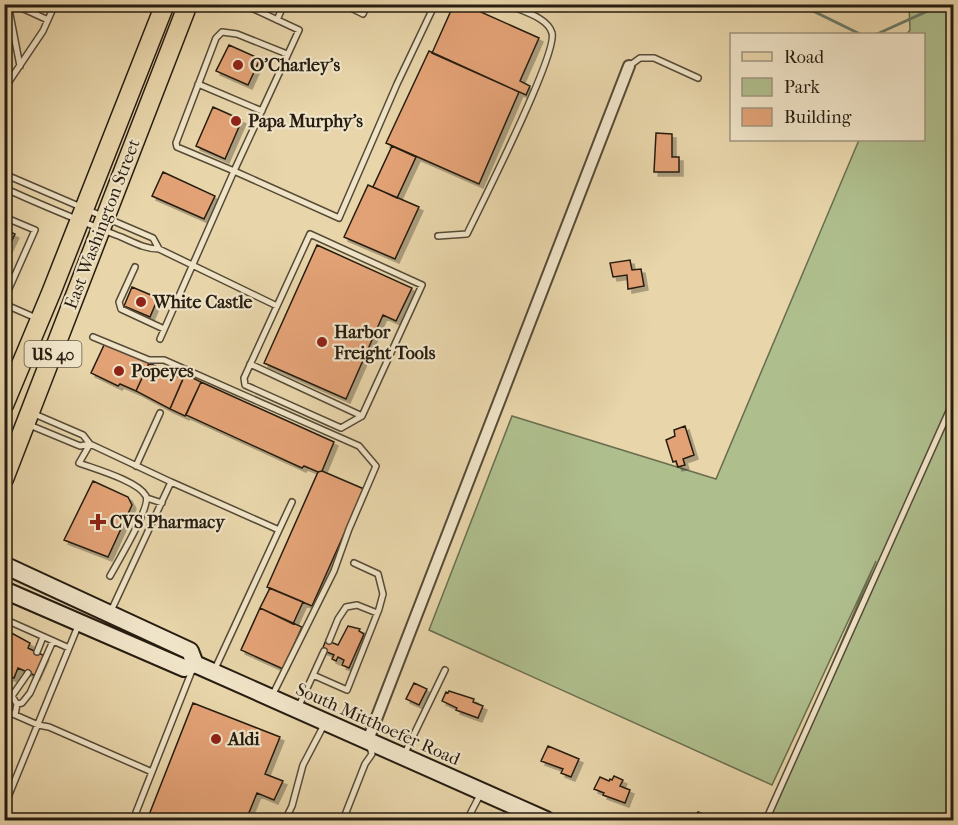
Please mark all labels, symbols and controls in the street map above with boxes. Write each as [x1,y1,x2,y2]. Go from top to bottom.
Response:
legend [730,33,925,141]
text: Road [784,47,824,68]
place label: O'Charley's [250,55,340,76]
marker: O'Charley's [231,58,245,72]
text: Park [784,77,821,98]
text: Building [784,107,852,128]
place label: Papa Murphy's [248,111,363,132]
marker: Papa Murphy's [229,114,243,128]
street label: East Washington Street [60,136,145,312]
place label: White Castle [152,292,253,313]
marker: White Castle [134,295,148,309]
place label: Harbor Freight Tools [333,322,436,364]
marker: Harbor Freight Tools [315,335,329,349]
road number: US 40 [25,341,82,367]
place label: Popeyes [131,361,194,382]
marker: Popeyes [112,364,126,378]
place label: CVS Pharmacy [110,512,226,533]
marker: CVS Pharmacy [91,515,105,529]
street label: South Mitthoefer Road [292,679,463,770]
place label: Aldi [227,729,260,750]
marker: Aldi [209,732,223,746]

